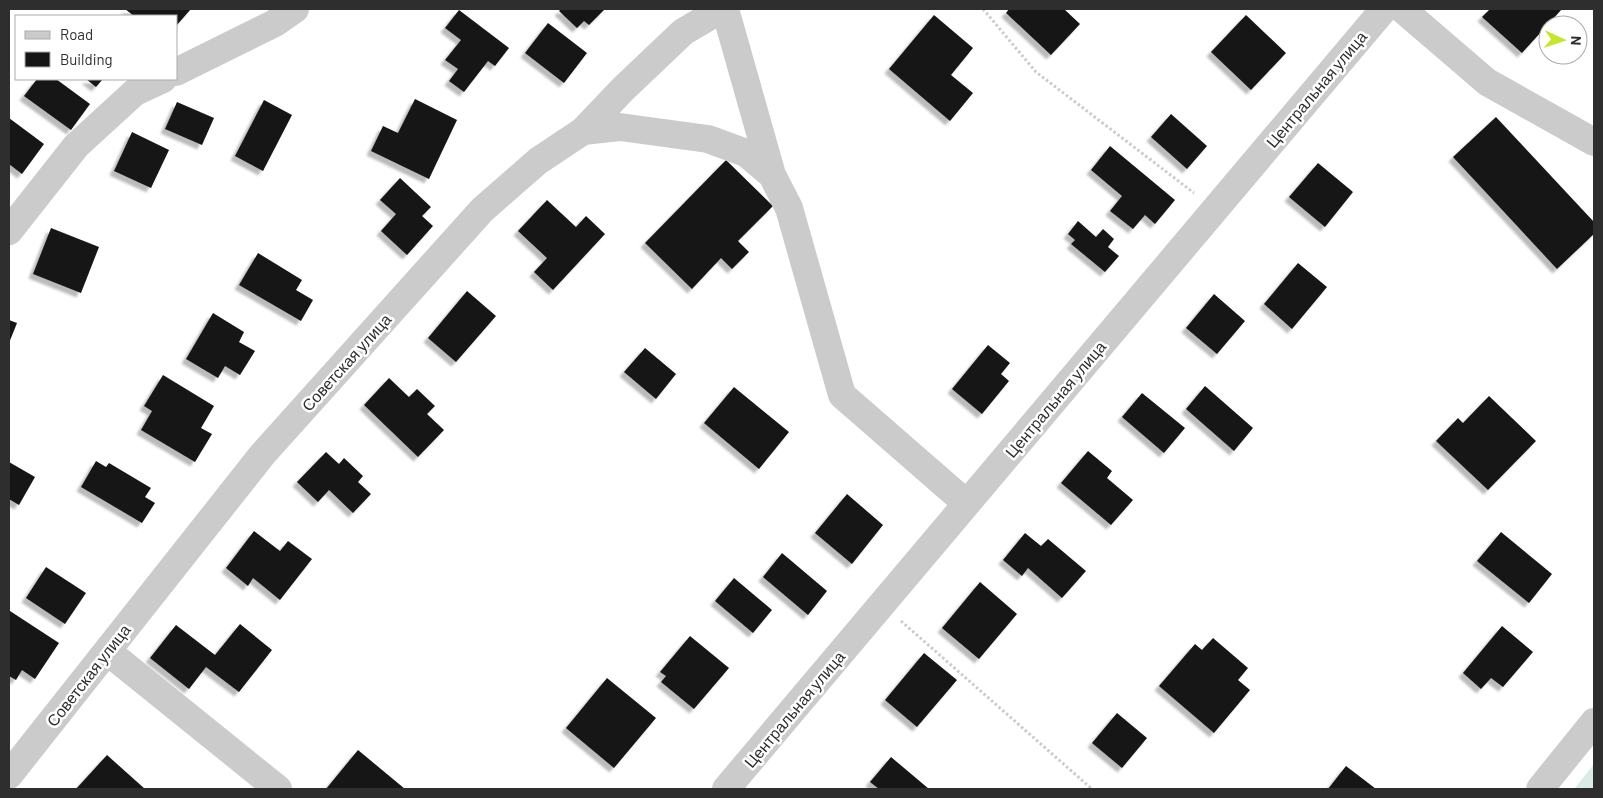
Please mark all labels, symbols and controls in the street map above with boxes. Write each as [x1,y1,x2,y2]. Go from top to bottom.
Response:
legend [15,15,178,80]
north arrow [1538,15,1588,65]
text: Road [60,25,93,43]
street label: Центральная улица [1262,27,1370,151]
text: N [1568,36,1585,46]
text: Building [60,50,113,68]
street label: Советская улица [297,309,395,415]
street label: Центральная улица [1001,337,1109,461]
street label: Советская улица [42,620,134,730]
street label: Центральная улица [740,647,848,771]

